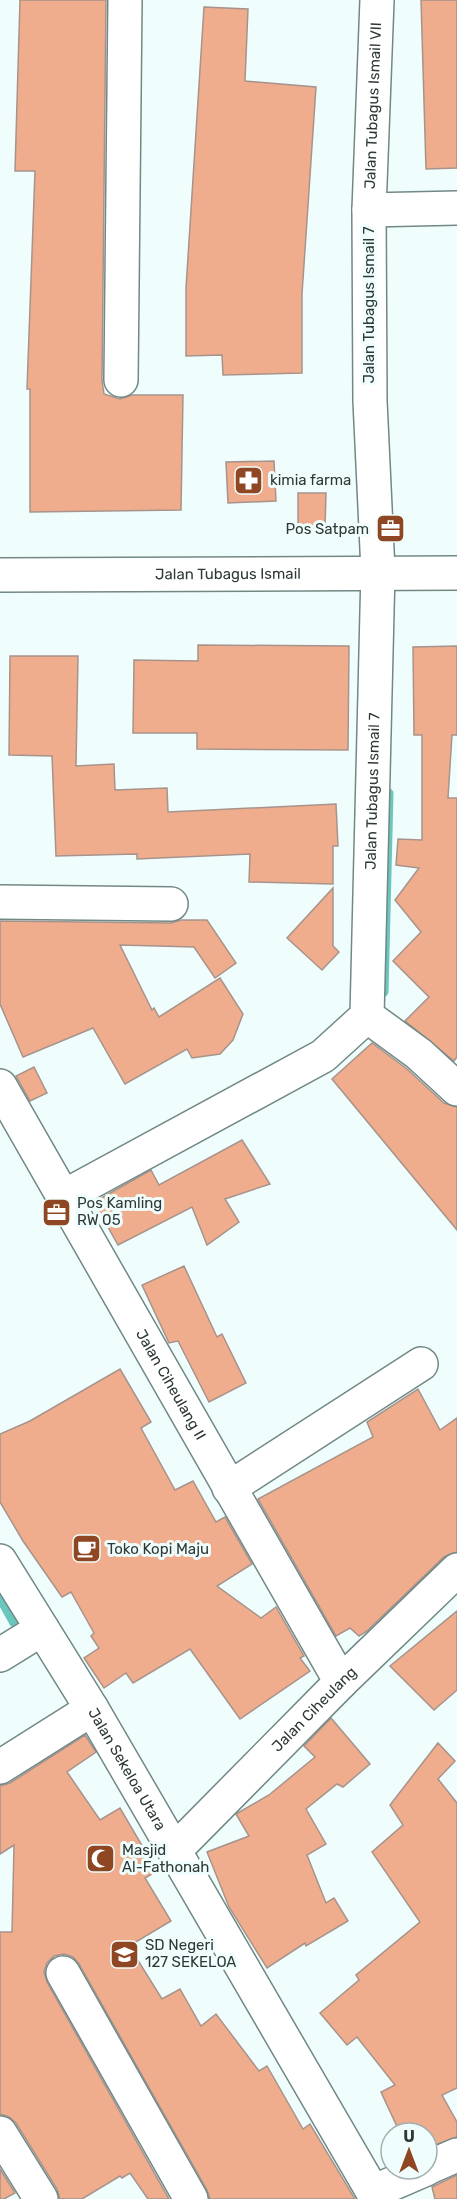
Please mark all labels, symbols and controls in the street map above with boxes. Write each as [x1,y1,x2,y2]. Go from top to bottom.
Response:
street label: Jalan Tubagus Ismail VII [361,22,385,190]
street label: Jalan Tubagus Ismail 7 [360,226,378,384]
pharmacy icon: kimia farma [233,464,265,496]
place label: kimia farma [270,471,351,489]
office icon: Pos Satpam [374,513,406,545]
place label: Pos Satpam [286,520,369,538]
street label: Jalan Tubagus Ismail [155,565,301,583]
street label: Jalan Tubagus Ismail 7 [362,712,384,870]
place label: Pos Kamling RW 05 [77,1194,162,1229]
office icon: Pos Kamling RW 05 [40,1196,72,1228]
street label: Jalan Ciheulang II [132,1326,210,1443]
cafe icon: Toko Kopi Maju [70,1533,102,1565]
place label: Toko Kopi Maju [107,1540,209,1558]
street label: Jalan Ciheulang [268,1663,360,1756]
street label: Jalan Sekeloa Utara [84,1705,170,1834]
place label: Masjid Al-Fathonah [122,1841,210,1876]
mosque icon: Masjid Al-Fathonah [85,1843,117,1875]
place label: SD Negeri 127 SEKELOA [145,1936,236,1971]
school or university icon: SD Negeri 127 SEKELOA [108,1938,140,1970]
north arrow [379,2121,439,2181]
text: U [403,2127,415,2146]

